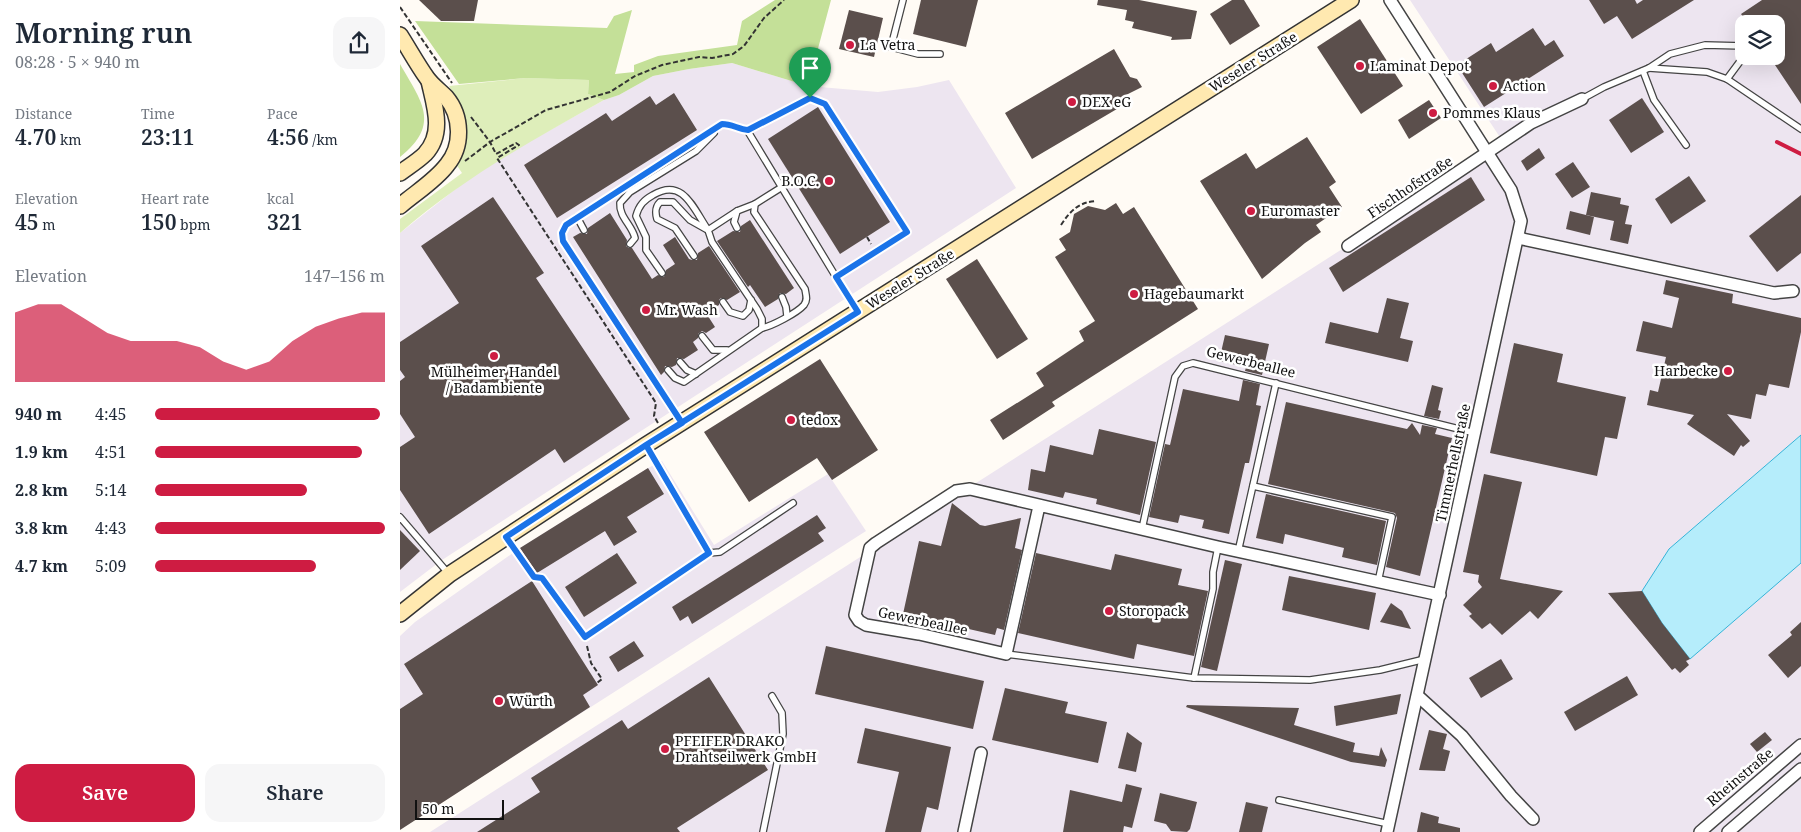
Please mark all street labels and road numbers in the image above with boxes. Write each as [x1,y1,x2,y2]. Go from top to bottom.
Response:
street label: Weseler Straße [1205,27,1300,96]
street label: Fischhofstraße [1363,151,1456,222]
street label: Weseler Straße [862,244,957,313]
street label: Gewerbeallee [1205,341,1298,382]
street label: Timmerhellstraße [1431,402,1474,524]
street label: Gewerbeallee [876,602,970,639]
street label: Rheinstraße [1703,743,1777,810]

